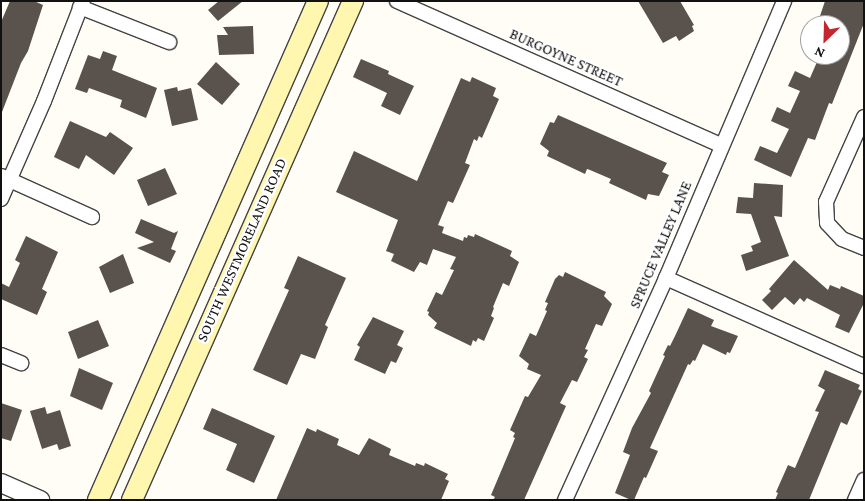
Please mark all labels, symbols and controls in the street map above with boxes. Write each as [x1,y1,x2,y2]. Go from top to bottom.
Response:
north arrow [800,15,850,65]
street label: BURGOYNE STREET [507,25,625,91]
text: N [812,44,827,62]
street label: SOUTH WESTMORELAND ROAD [193,155,291,345]
street label: SPRUCE VALLEY LANE [626,179,696,311]

